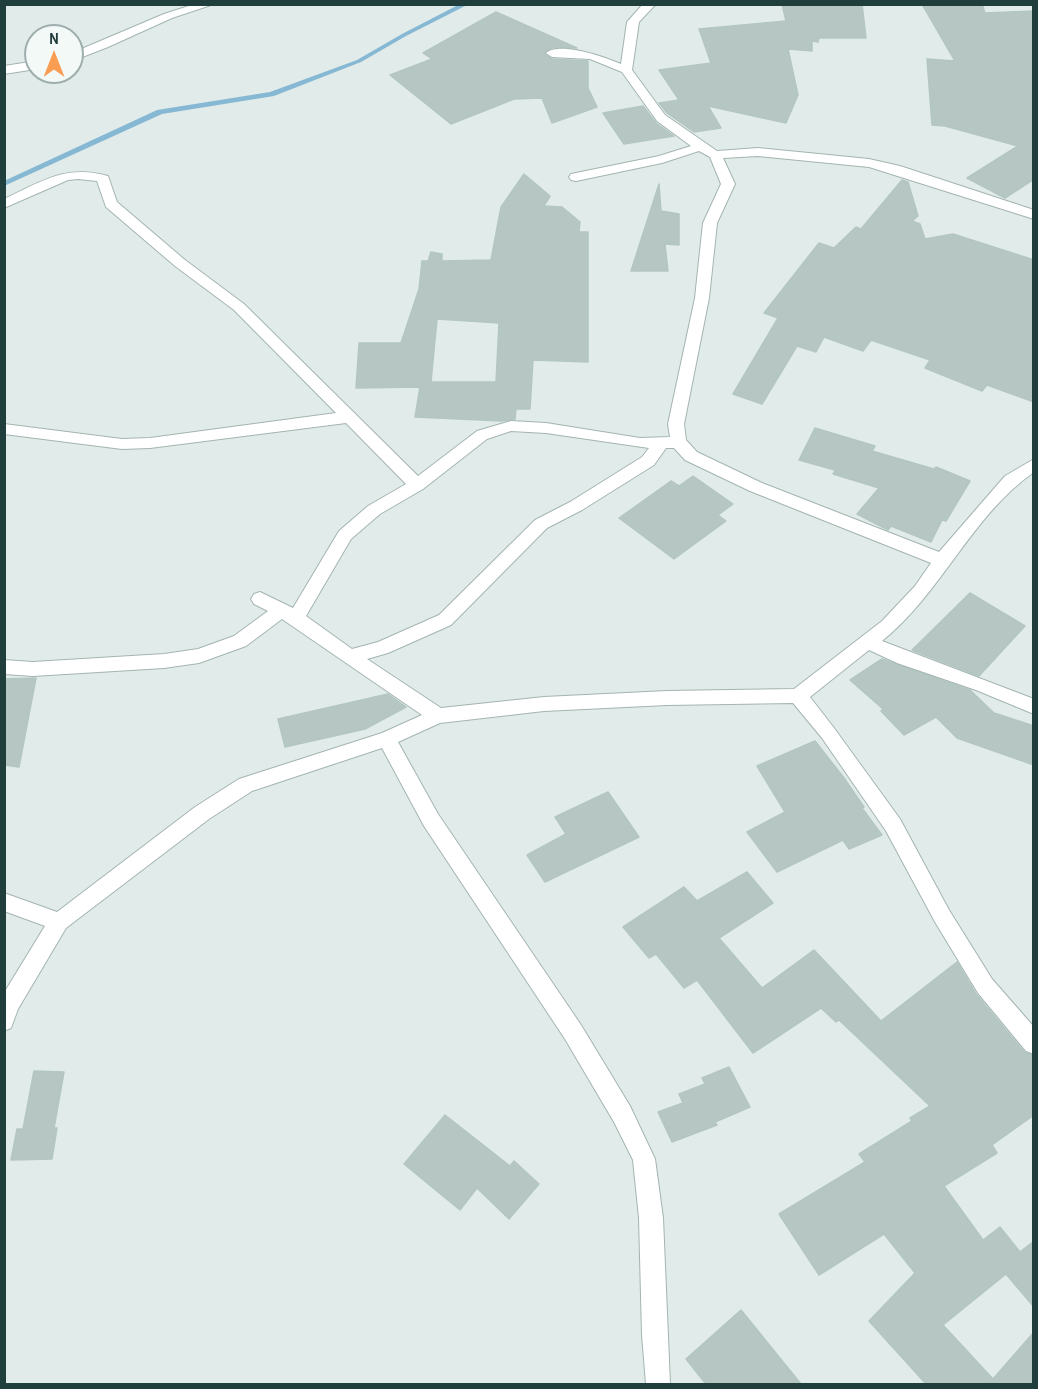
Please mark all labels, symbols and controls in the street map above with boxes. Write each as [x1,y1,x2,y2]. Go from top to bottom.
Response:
north arrow [24,24,84,84]
text: N [49,27,59,49]

